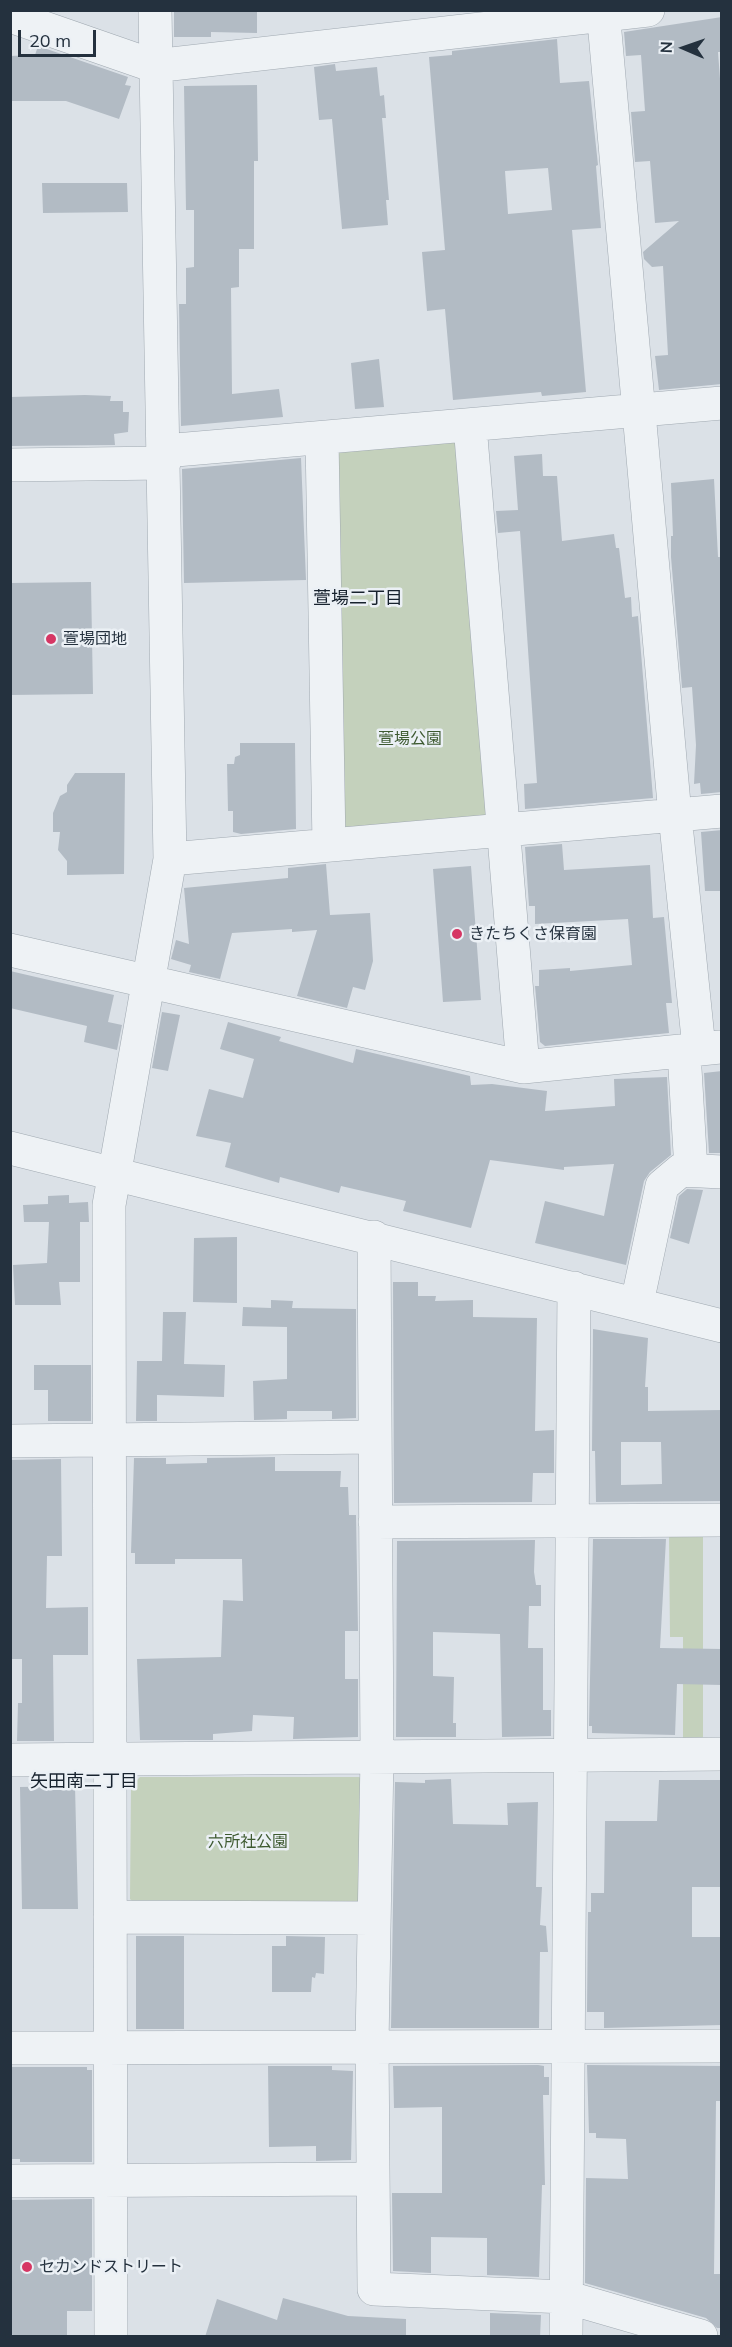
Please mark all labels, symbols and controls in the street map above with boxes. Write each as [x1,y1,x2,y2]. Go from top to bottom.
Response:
scale bar [21,18,99,56]
north arrow [654,18,714,78]
text: 20 m [29,29,71,52]
text: N [656,41,676,54]
district label: 萱場二丁目 [313,588,403,610]
place label: 萱場団地 [63,629,127,649]
marker: 萱場団地 [44,632,58,646]
park label: 萱場公園 [378,729,442,749]
place label: きたちくさ保育園 [469,924,597,944]
marker: きたちくさ保育園 [450,927,464,941]
district label: 矢田南二丁目 [30,1771,138,1793]
park label: 六所社公園 [208,1832,288,1852]
place label: セカンドストリート [39,2257,183,2277]
marker: セカンドストリート [20,2260,34,2274]

